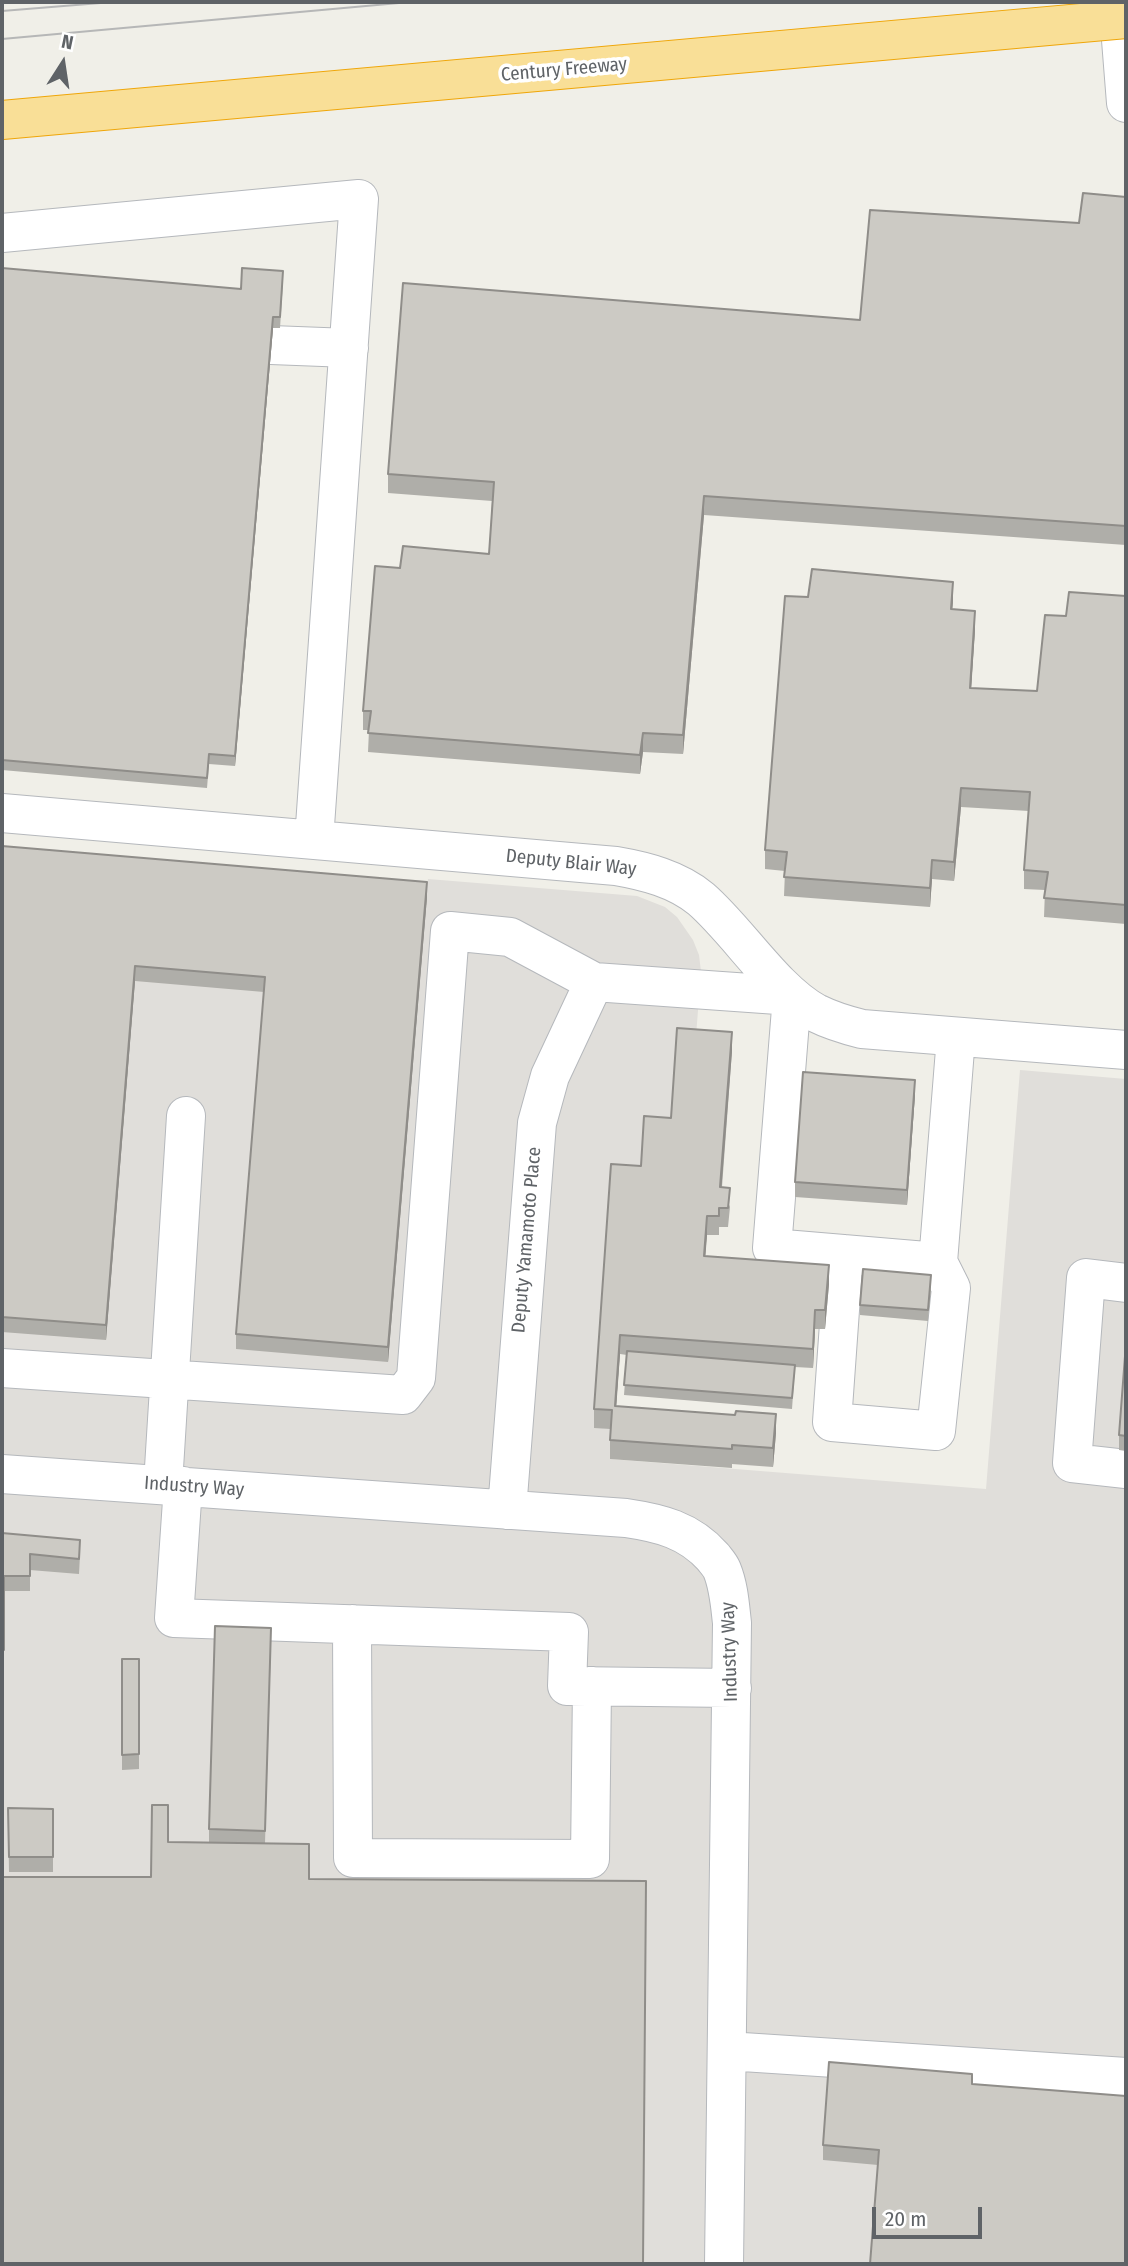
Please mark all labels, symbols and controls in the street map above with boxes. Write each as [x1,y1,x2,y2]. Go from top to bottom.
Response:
north arrow [28,28,98,98]
text: N [60,30,75,54]
street label: Century Freeway [500,53,628,87]
street label: Deputy Blair Way [505,845,637,881]
street label: Deputy Yamamoto Place [507,1146,547,1334]
street label: Industry Way [143,1472,245,1502]
street label: Industry Way [717,1602,743,1702]
scale bar [876,2192,986,2236]
text: 20 m [885,2206,926,2232]

